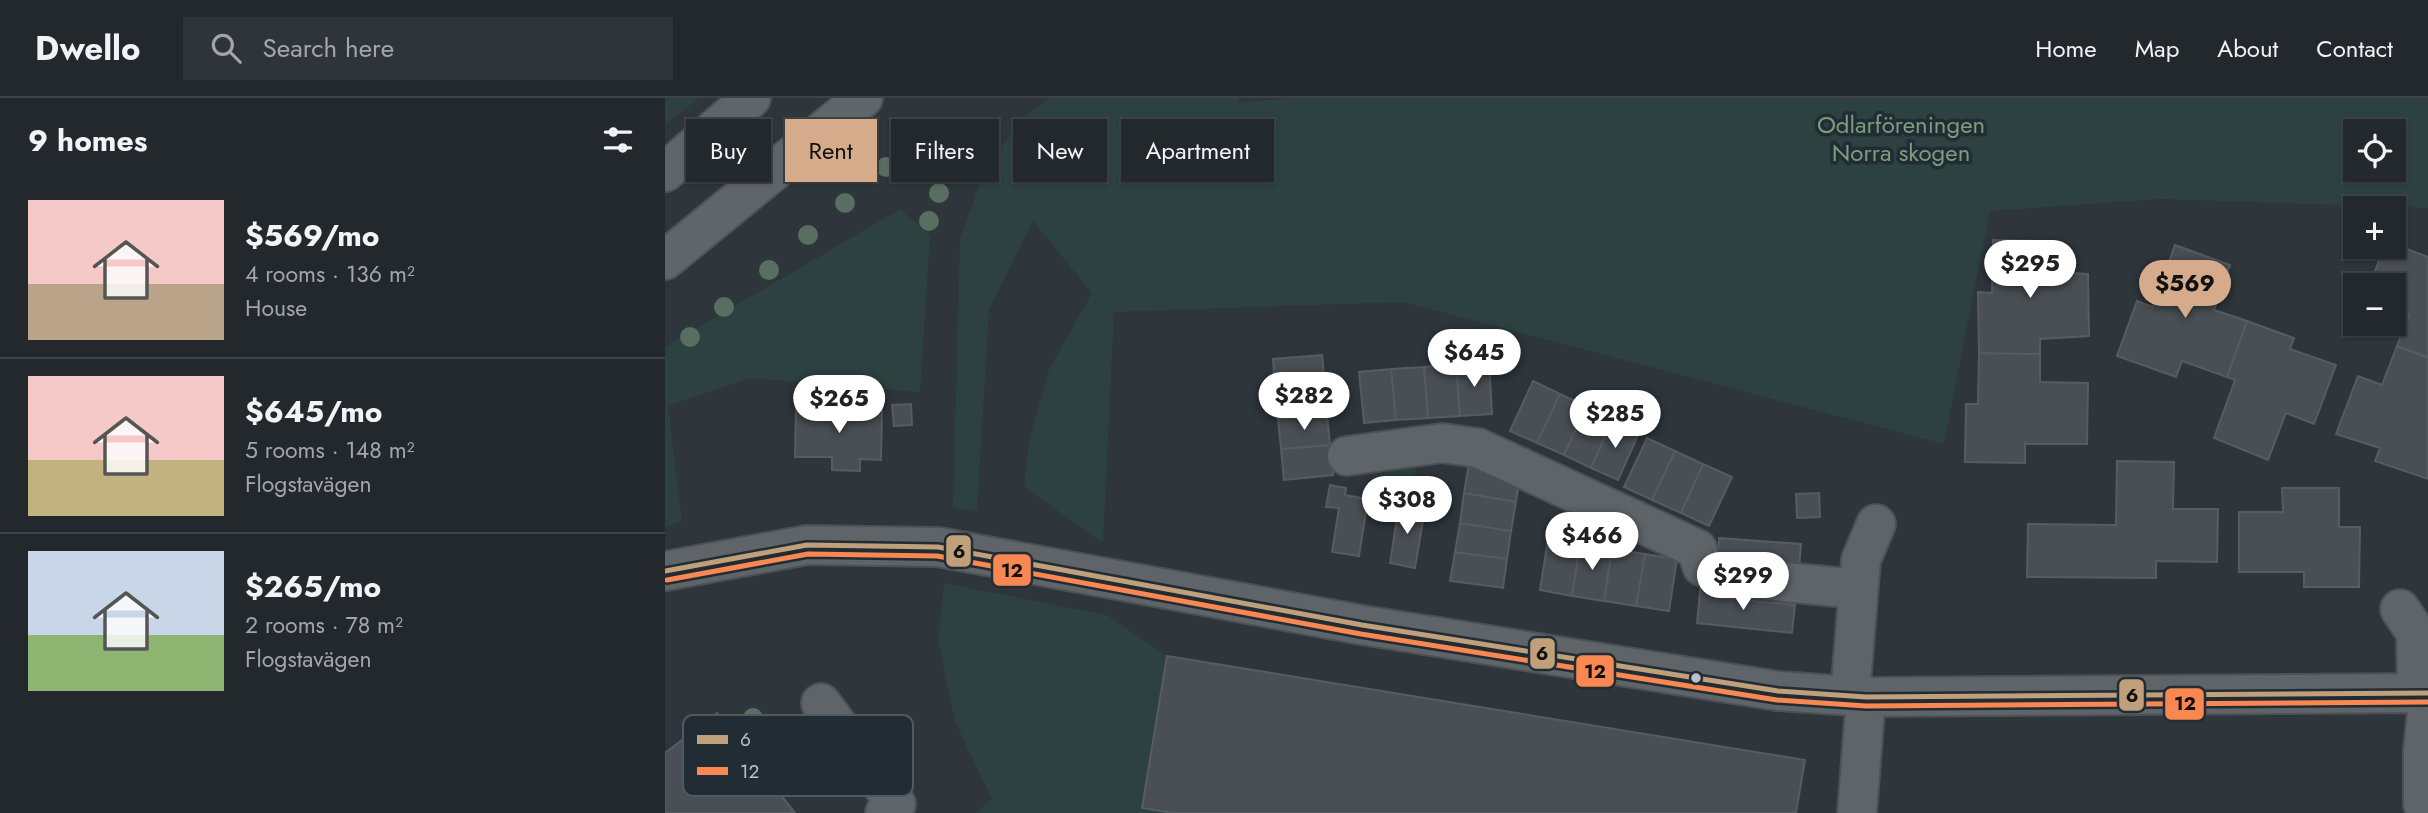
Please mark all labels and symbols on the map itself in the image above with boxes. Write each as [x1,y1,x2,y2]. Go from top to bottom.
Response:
park label: Odlarföreningen Norra skogen [1817,107,1985,170]
pin: $295 [1989,240,2071,300]
pin: $569 [2144,260,2226,320]
pin: $645 [1433,330,1515,389]
pin: $282 [1263,372,1345,432]
pin: $265 [798,376,880,435]
pin: $285 [1574,390,1656,450]
pin: $308 [1366,476,1448,536]
pin: $466 [1551,512,1633,572]
line badge: 6 [945,534,972,568]
text: 6 [953,538,965,565]
pin: $299 [1702,552,1784,612]
line badge: 12 [992,553,1032,587]
text: 12 [1001,557,1023,584]
line badge: 6 [1529,637,1556,670]
text: 6 [1536,640,1548,667]
line badge: 12 [1575,654,1615,688]
text: 12 [1584,658,1606,685]
unlabelled marker [1689,671,1703,685]
line badge: 6 [2118,678,2145,712]
text: 6 [2126,682,2138,709]
line badge: 12 [2164,687,2205,721]
text: 12 [2174,690,2196,717]
legend [683,715,913,796]
text: 6 [740,726,751,753]
text: 12 [740,758,759,785]

